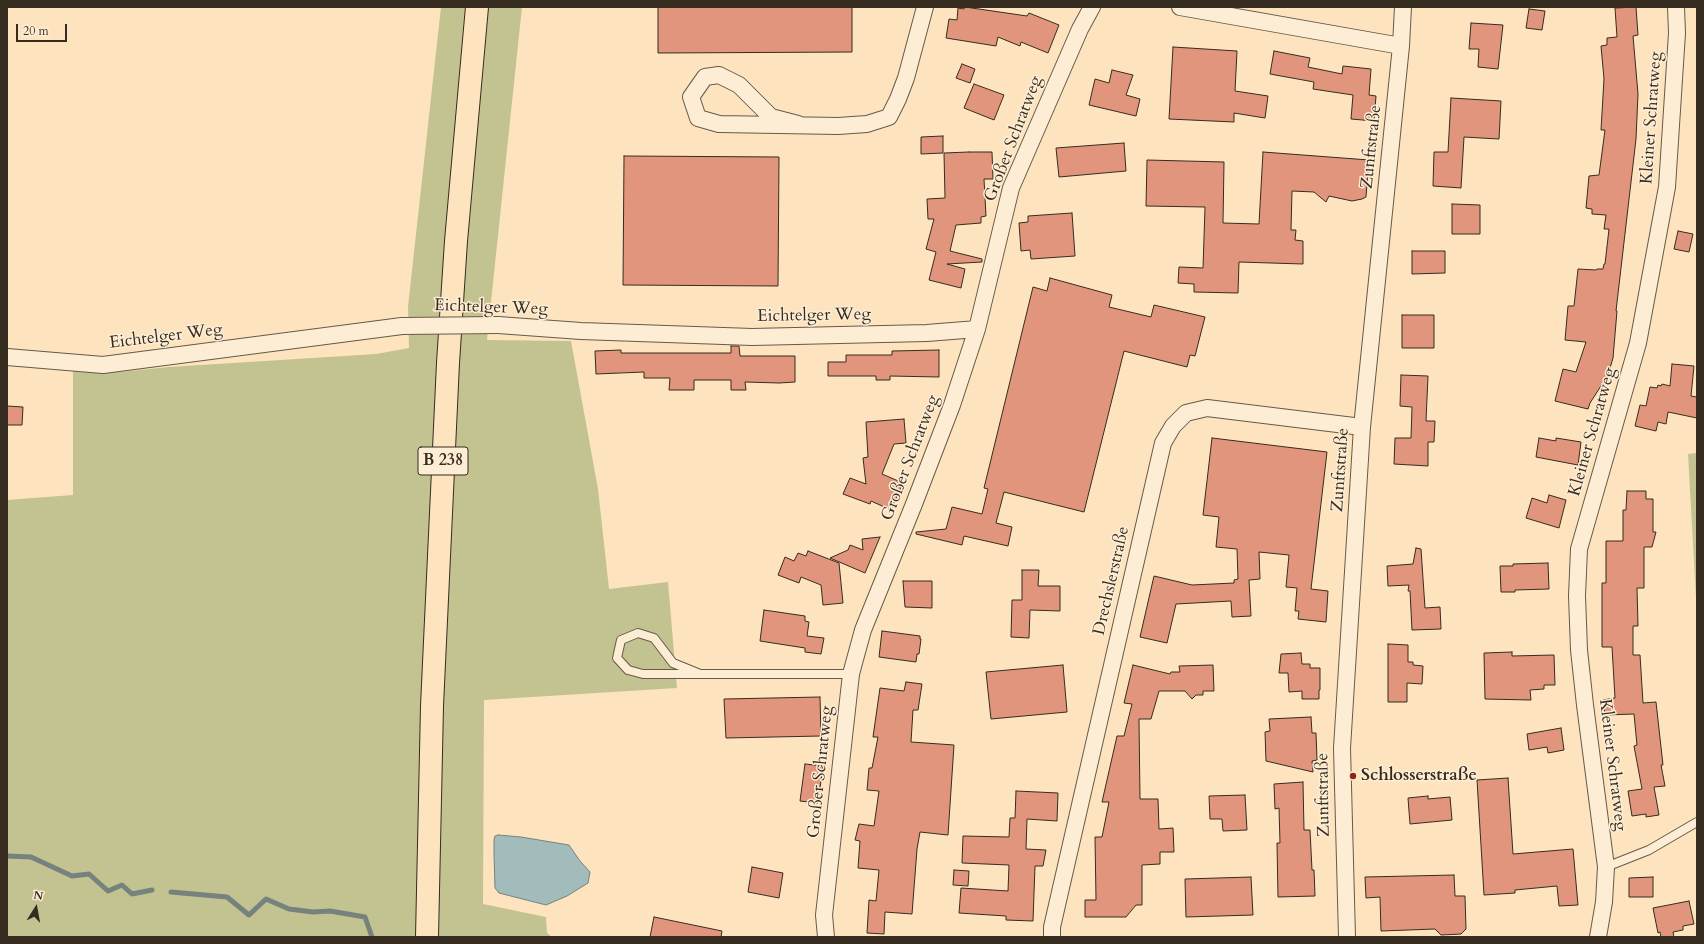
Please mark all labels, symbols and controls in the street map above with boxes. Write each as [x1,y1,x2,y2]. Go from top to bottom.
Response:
scale bar [18,16,69,42]
text: 20 m [23,23,49,39]
street label: Kleiner Schratweg [1637,51,1667,185]
street label: Großer Schratweg [981,73,1047,205]
street label: Zunftstraße [1357,104,1387,190]
street label: Eichtelger Weg [434,296,548,320]
street label: Eichtelger Weg [757,305,871,327]
street label: Eichtelger Weg [108,320,224,354]
street label: Kleiner Schratweg [1565,365,1621,499]
street label: Großer Schratweg [878,392,944,524]
street label: Zunftstraße [1328,427,1354,513]
road number: B 238 [418,447,468,475]
street label: Drechslerstraße [1090,525,1134,637]
street label: Kleiner Schratweg [1594,698,1630,832]
street label: Großer Schratweg [804,705,838,839]
street label: Zunftstraße [1313,753,1335,837]
place label: Schlosserstraße [1361,766,1477,786]
marker: Schlosserstraße [1348,771,1358,781]
text: N [32,887,44,904]
north arrow [16,888,56,928]

